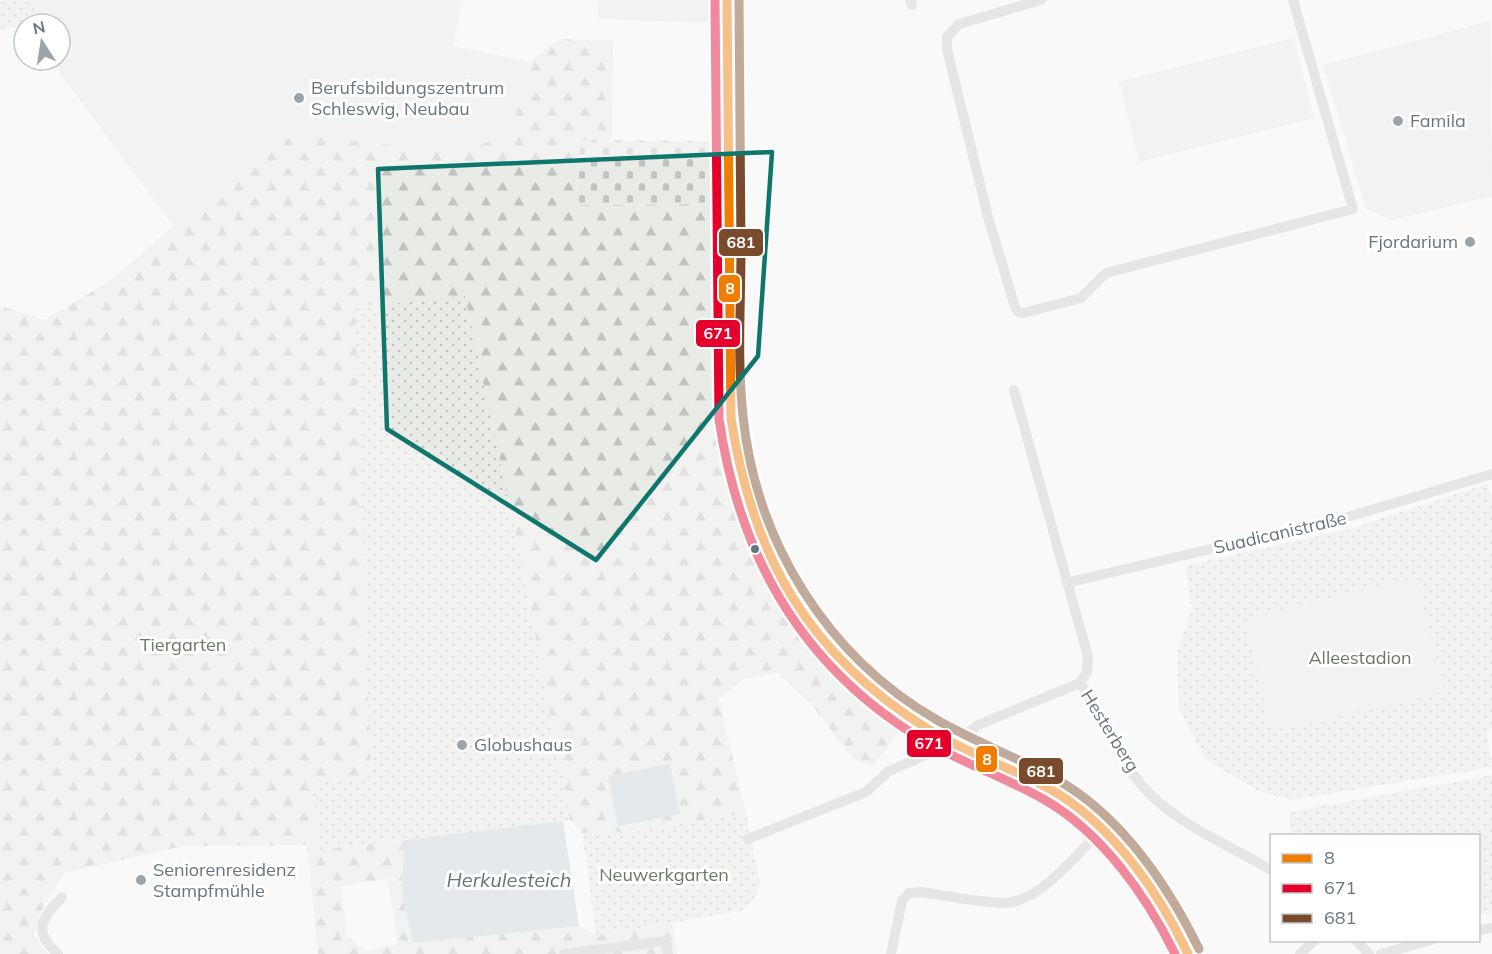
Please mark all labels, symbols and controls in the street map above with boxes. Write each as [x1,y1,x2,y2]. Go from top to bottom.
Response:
north arrow [12,12,72,72]
text: N [31,16,47,38]
place label: Berufsbildungszentrum Schleswig, Neubau [311,76,504,120]
marker: Berufsbildungszentrum Schleswig, Neubau [292,91,306,105]
place label: Famila [1410,109,1466,132]
marker: Famila [1391,114,1405,128]
line badge: 681 [718,228,764,257]
place label: Fjordarium [1368,230,1458,253]
text: 681 [727,232,755,252]
marker: Fjordarium [1463,235,1477,249]
line badge: 8 [718,274,741,303]
text: 8 [725,278,735,298]
line badge: 671 [695,319,741,348]
text: 671 [704,323,732,343]
street label: Suadicanistraße [1211,506,1349,559]
unlabelled marker [749,543,761,555]
park label: Tiergarten [140,633,226,656]
park label: Alleestadion [1308,646,1412,669]
street label: Hesterberg [1076,685,1145,776]
line badge: 671 [906,729,952,758]
place label: Globushaus [474,733,573,756]
text: 671 [915,733,943,753]
marker: Globushaus [455,738,469,752]
line badge: 8 [975,745,998,773]
text: 8 [982,749,992,769]
line badge: 681 [1018,757,1064,785]
text: 681 [1027,761,1055,781]
legend [1270,834,1480,942]
text: 8 [1324,846,1335,869]
place label: Seniorenresidenz Stampfmühle [153,858,296,902]
park label: Neuwerkgarten [599,863,729,886]
water label: Herkulesteich [447,867,571,892]
marker: Seniorenresidenz Stampfmühle [134,873,148,887]
text: 671 [1324,876,1356,899]
text: 681 [1324,906,1356,929]

